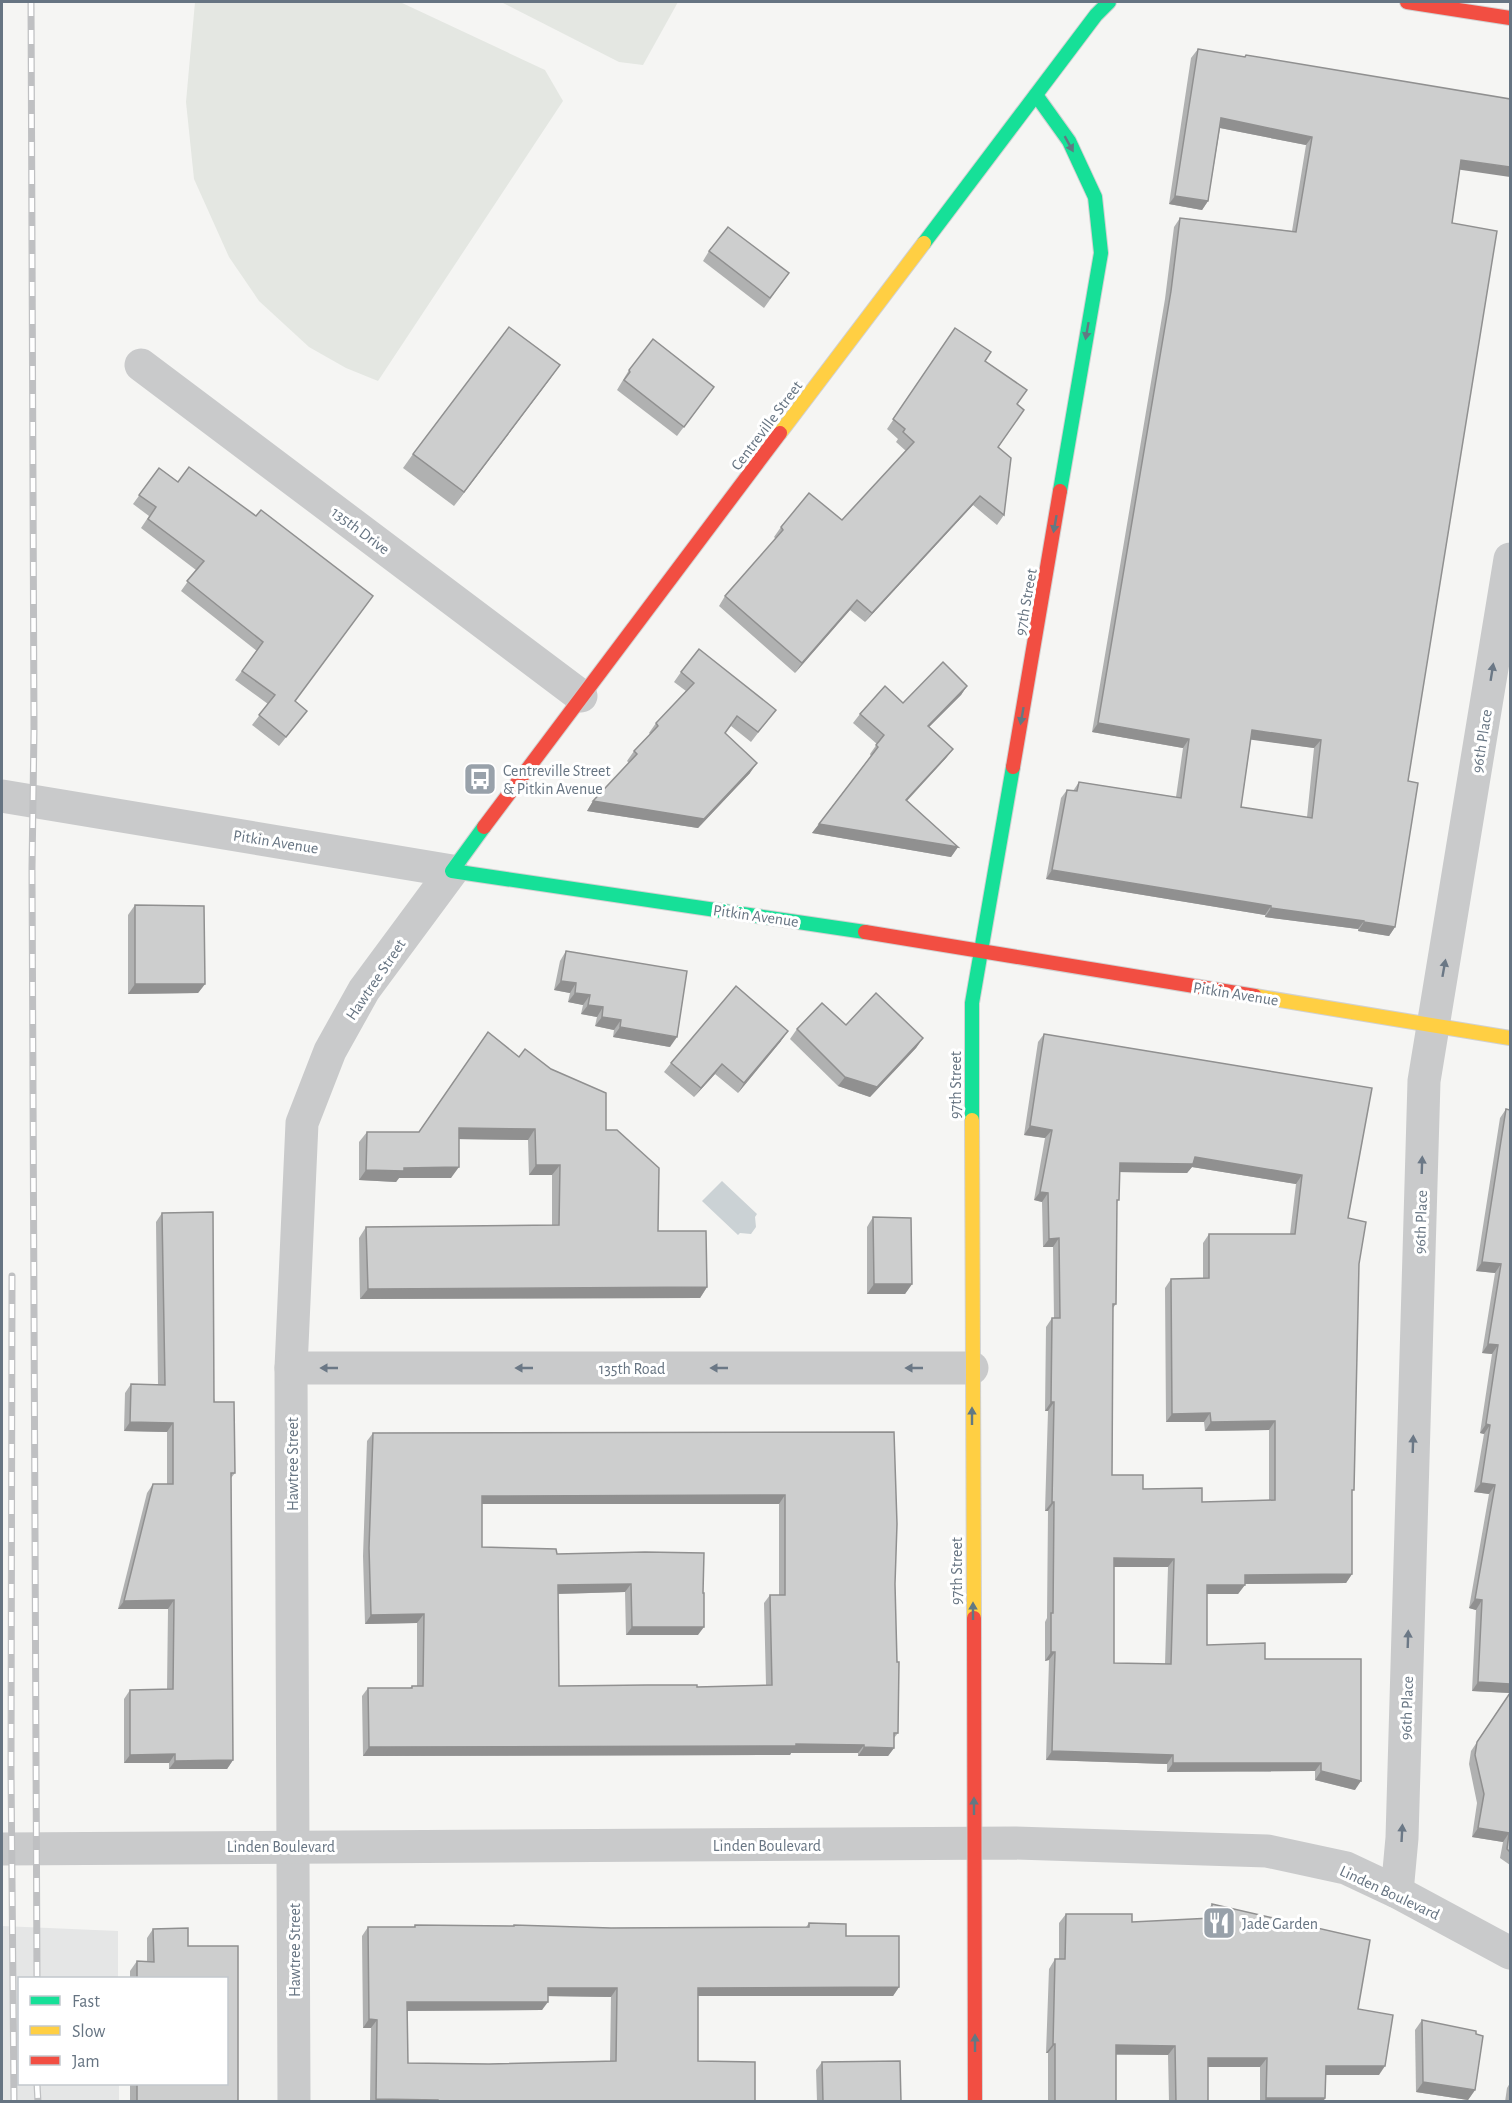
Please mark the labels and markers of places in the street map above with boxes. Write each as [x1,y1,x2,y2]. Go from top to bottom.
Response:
bus stop icon: Centreville Street & Pitkin Avenue [462,761,498,797]
place label: Centreville Street & Pitkin Avenue [503,763,611,797]
restaurant icon: Jade Garden [1201,1905,1237,1941]
place label: Jade Garden [1242,1916,1318,1932]

